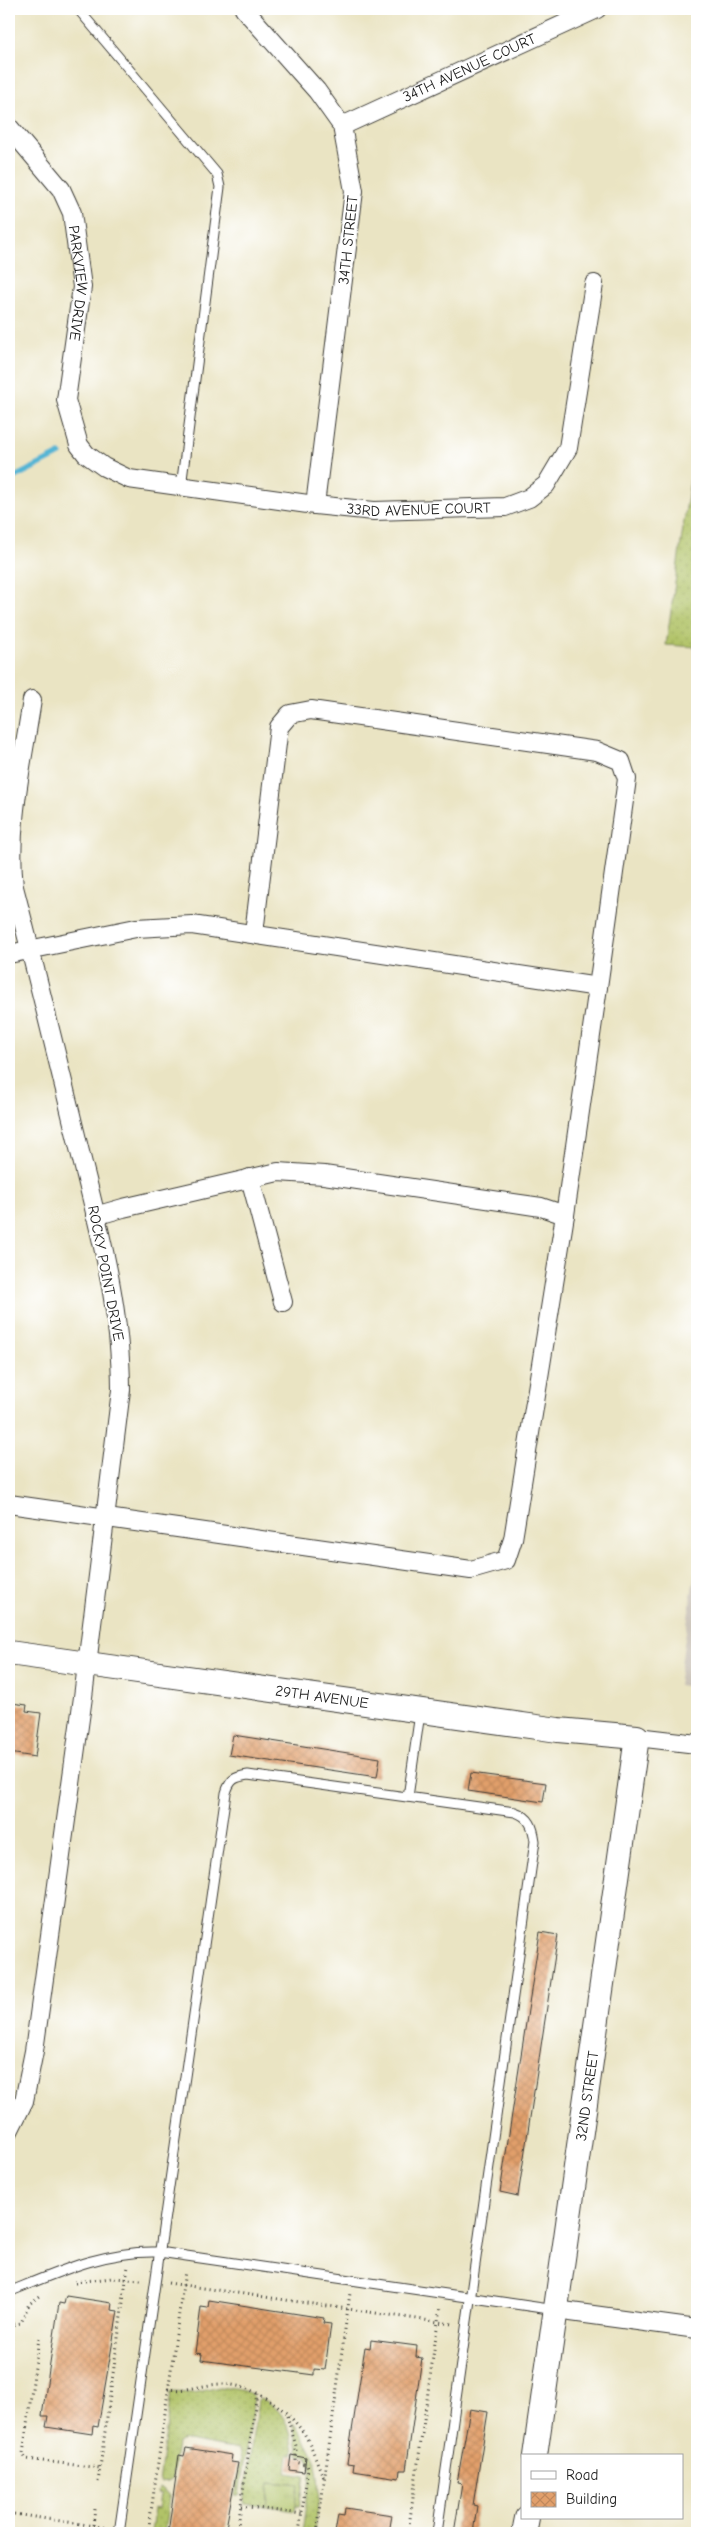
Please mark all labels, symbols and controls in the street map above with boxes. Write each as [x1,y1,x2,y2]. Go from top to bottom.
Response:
street label: 34TH AVENUE COURT [400,29,539,106]
street label: 34TH STREET [334,194,362,285]
street label: PARKVIEW DRIVE [65,224,92,342]
street label: 33RD AVENUE COURT [346,498,491,520]
street label: ROCKY POINT DRIVE [84,1204,128,1342]
street label: 29TH AVENUE [274,1681,370,1712]
street label: 32ND STREET [572,2050,602,2142]
legend [521,2454,684,2520]
text: Road [566,2466,598,2484]
text: Building [566,2490,617,2508]

